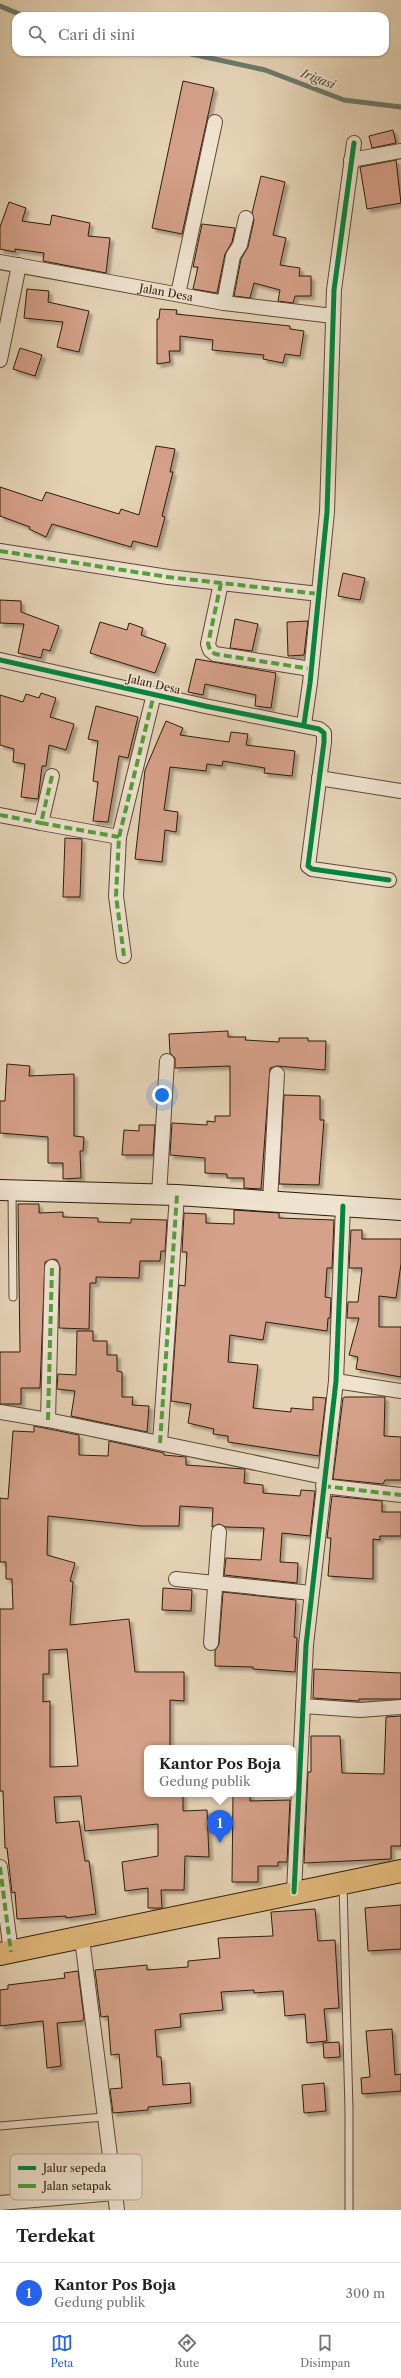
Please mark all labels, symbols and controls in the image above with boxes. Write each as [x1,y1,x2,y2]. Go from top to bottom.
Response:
search box [12,12,389,56]
icon: search [26,23,48,45]
text: Cari di sini [58,25,135,44]
water label: Irigasi [298,65,339,92]
street label: Jalan Desa [136,280,194,304]
street label: Jalan Desa [124,671,182,697]
your location [152,1085,172,1105]
popup [144,1745,296,1797]
text: Kantor Pos Boja [159,1754,281,1773]
text: Gedung publik [159,1773,250,1789]
pin: 1 [207,1810,233,1843]
legend [10,2154,142,2200]
text: Jalur sepeda [41,2161,107,2175]
text: Jalan setapak [41,2179,112,2193]
text: Terdekat [16,2226,95,2246]
text: Kantor Pos Boja [54,2275,176,2294]
text: 1 [26,2285,32,2301]
text: 300 m [346,2285,385,2301]
text: Gedung publik [54,2294,145,2310]
tab: Peta [51,2332,73,2370]
tab: Rute [174,2332,199,2370]
tab: Disimpan [300,2332,350,2370]

